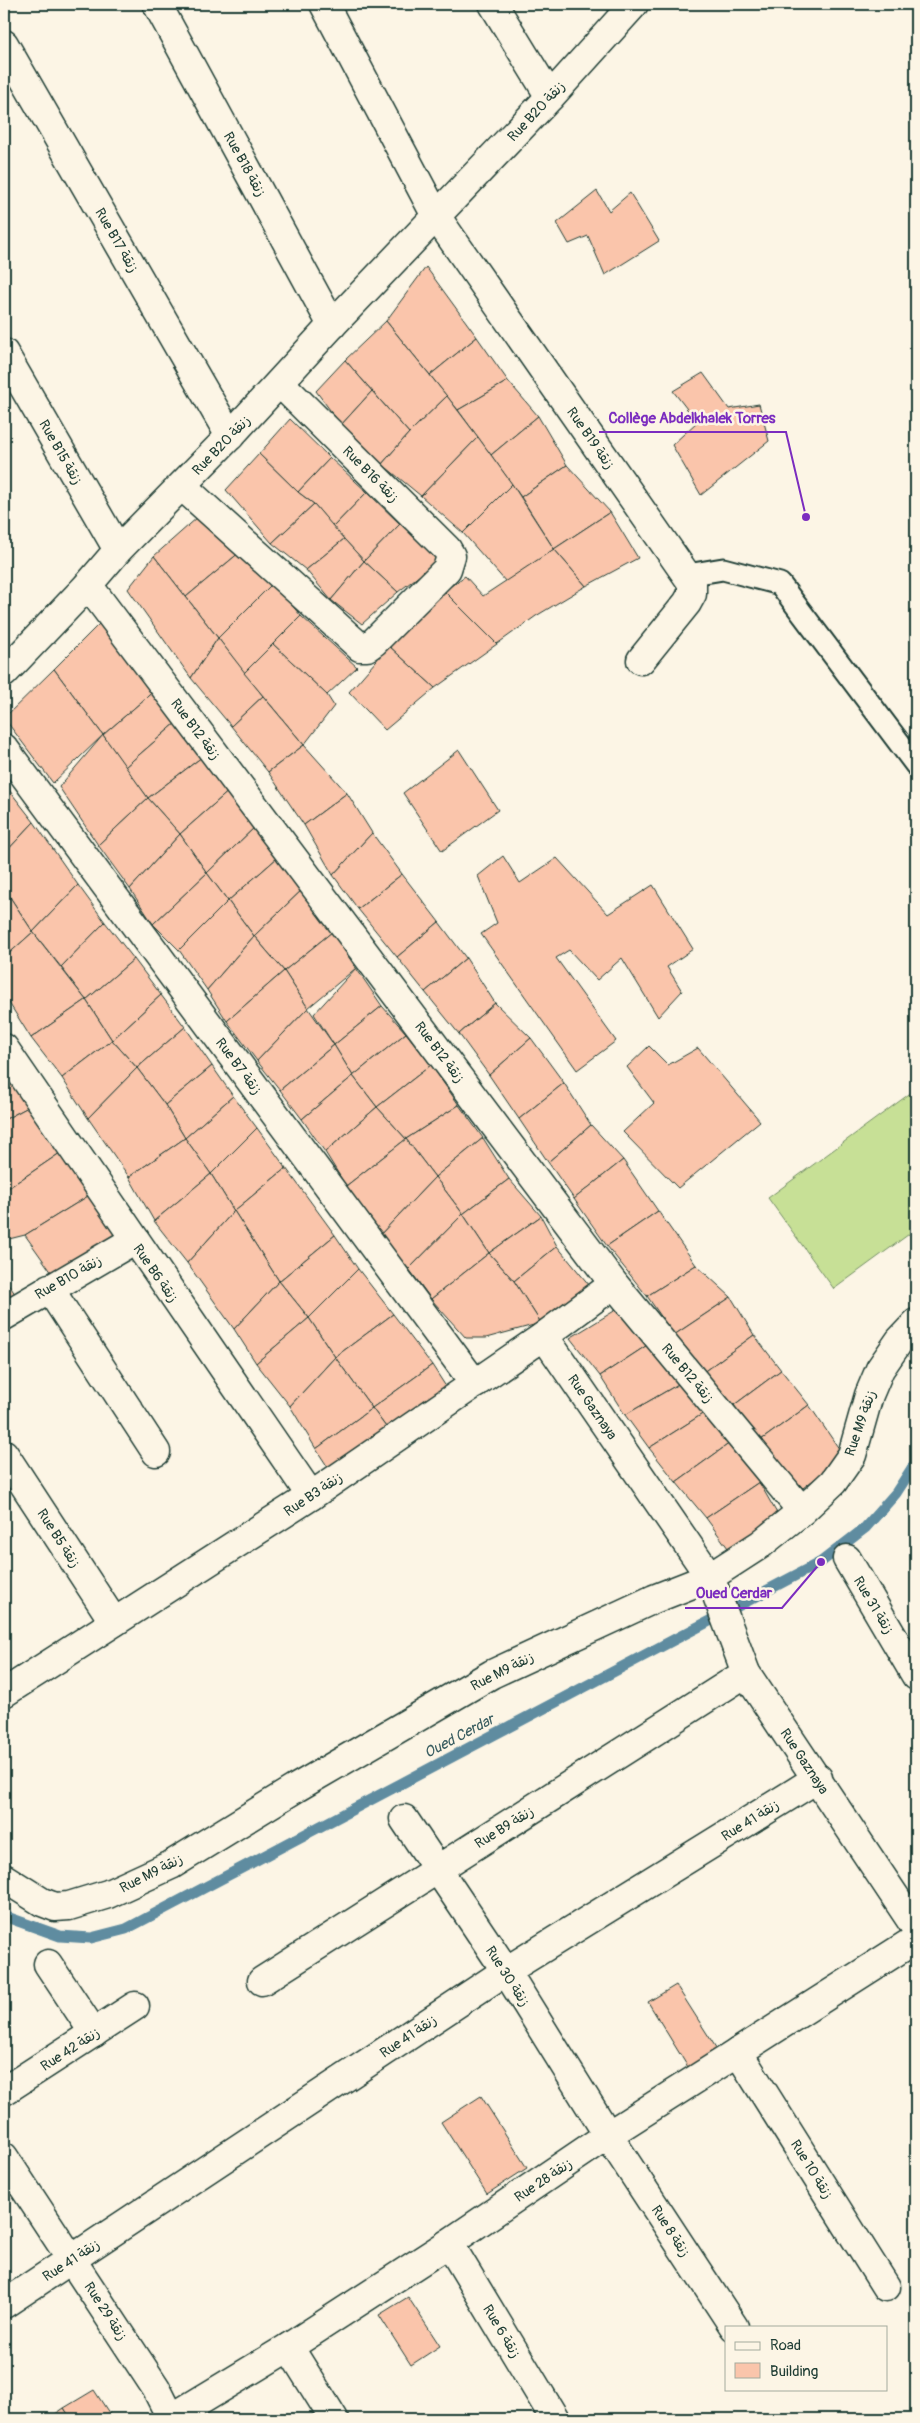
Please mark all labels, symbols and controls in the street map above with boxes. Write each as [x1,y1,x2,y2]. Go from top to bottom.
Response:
street label: Rue B20 زنقة [504,78,569,145]
street label: Rue B18 زنقة [220,129,269,200]
street label: Rue B17 زنقة [91,205,142,276]
callout: Collège Abdelkhalek Torres [599,402,786,432]
street label: Rue B19 زنقة [563,404,618,473]
text: Collège Abdelkhalek Torres [608,409,776,428]
street label: Rue B20 زنقة [189,412,254,479]
street label: Rue B15 زنقة [35,417,86,488]
street label: Rue B16 زنقة [339,443,402,506]
street label: Rue B12 زنقة [167,695,224,763]
street label: Rue B12 زنقة [411,1018,468,1086]
street label: Rue B7 زنقة [212,1035,265,1098]
street label: Rue B6 زنقة [129,1241,182,1306]
street label: Rue B10 زنقة [32,1252,105,1303]
street label: Rue B12 زنقة [658,1340,717,1406]
street label: Rue Gaznaya [564,1371,621,1443]
street label: Rue M9 زنقة [841,1388,880,1458]
street label: Rue B3 زنقة [281,1469,346,1520]
street label: Rue B5 زنقة [33,1506,84,1571]
street label: Rue 31 زنقة [850,1573,897,1637]
callout: Oued Cerdar [685,1578,782,1608]
text: Oued Cerdar [696,1584,773,1603]
street label: Rue M9 زنقة [468,1648,537,1695]
water label: Oued Cerdar [421,1709,499,1763]
street label: Rue Gaznaya [776,1725,832,1797]
street label: Rue 41 زنقة [718,1796,782,1845]
street label: Rue B9 زنقة [472,1803,537,1852]
street label: Rue M9 زنقة [117,1850,186,1897]
street label: Rue 30 زنقة [482,1943,533,2010]
street label: Rue 41 زنقة [377,2011,440,2062]
street label: Rue 42 زنقة [38,2024,103,2075]
street label: Rue 10 زنقة [787,2137,836,2202]
street label: Rue 28 زنقة [511,2155,575,2206]
street label: Rue 8 زنقة [648,2202,694,2260]
street label: Rue 41 زنقة [40,2236,103,2285]
street label: Rue 29 زنقة [80,2279,131,2344]
street label: Rue 6 زنقة [479,2301,524,2361]
legend [725,2326,888,2390]
text: Road [770,2336,801,2355]
text: Building [770,2362,818,2381]

